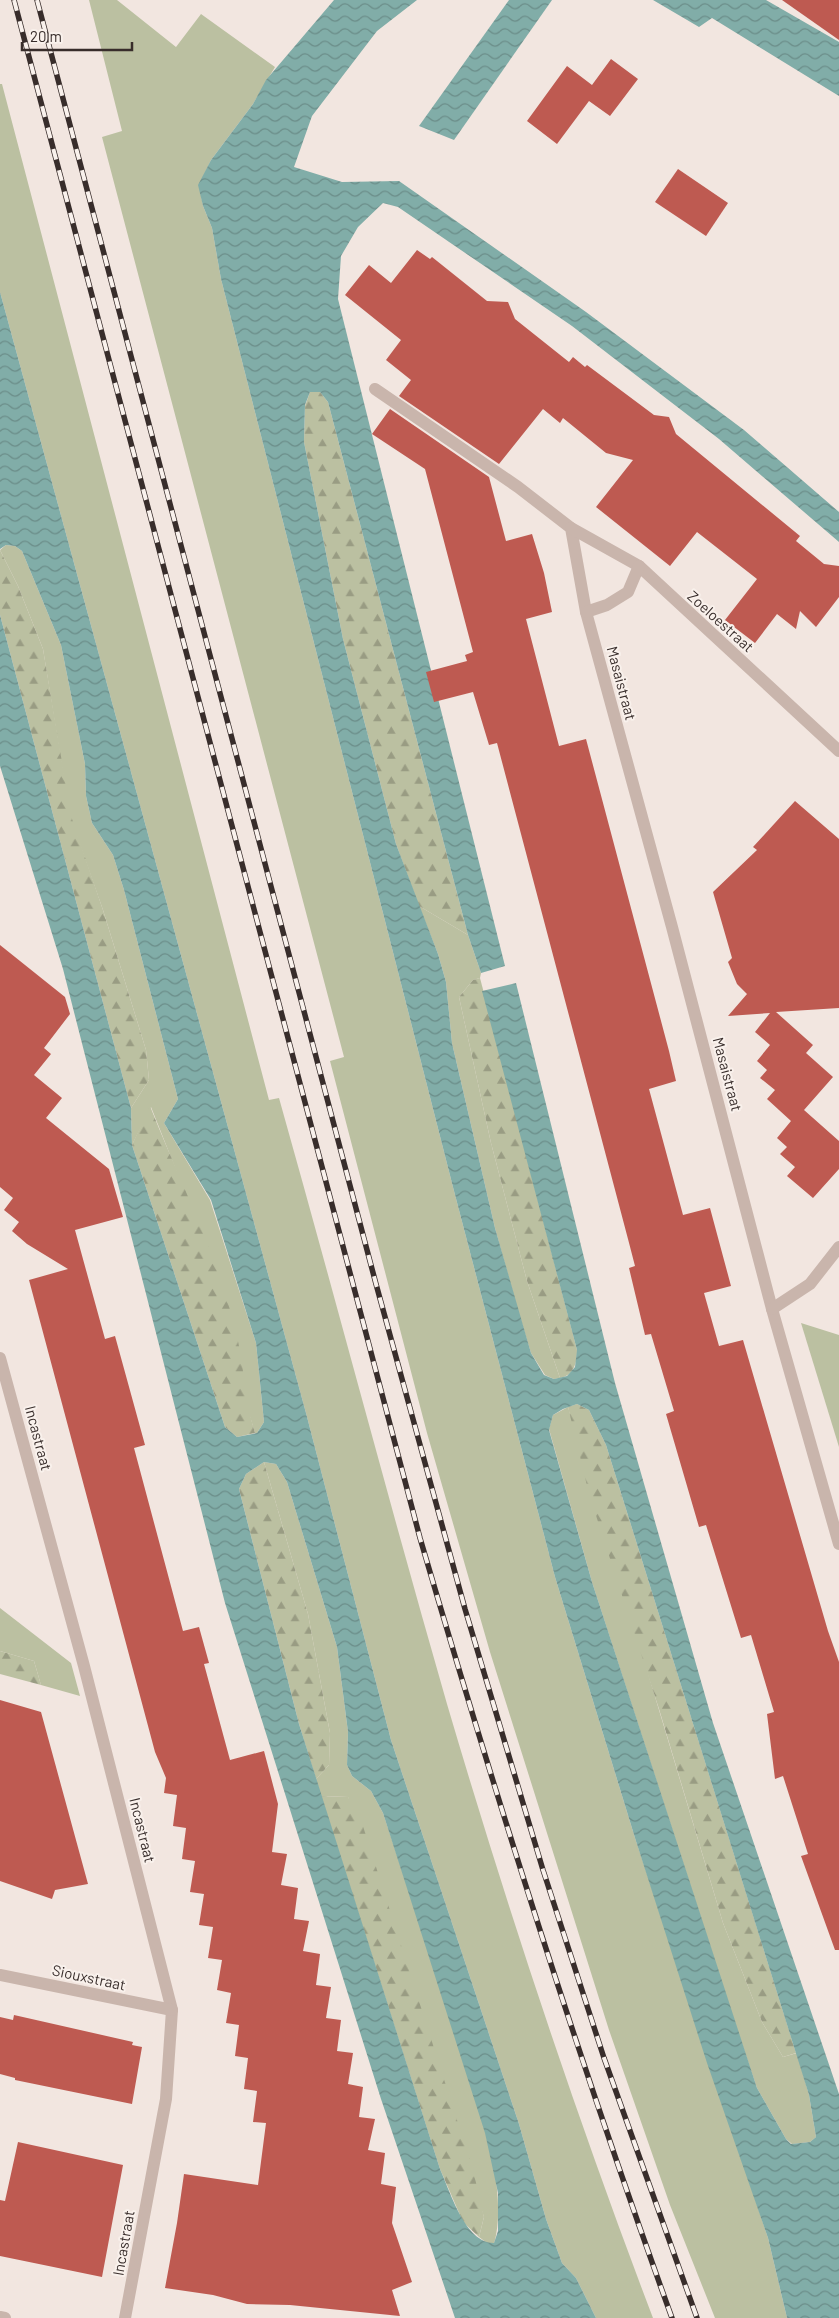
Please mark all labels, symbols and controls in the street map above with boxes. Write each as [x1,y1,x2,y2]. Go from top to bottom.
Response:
scale bar [22,20,132,52]
text: 20 m [30,27,62,45]
street label: Zoeloestraat [684,587,758,655]
street label: Masaistraat [603,644,641,722]
street label: Masaistraat [709,1035,747,1113]
street label: Incastraat [22,1404,56,1472]
street label: Incastraat [126,1796,160,1864]
street label: Siouxstraat [51,1960,127,1994]
street label: Incastraat [108,2209,138,2277]

